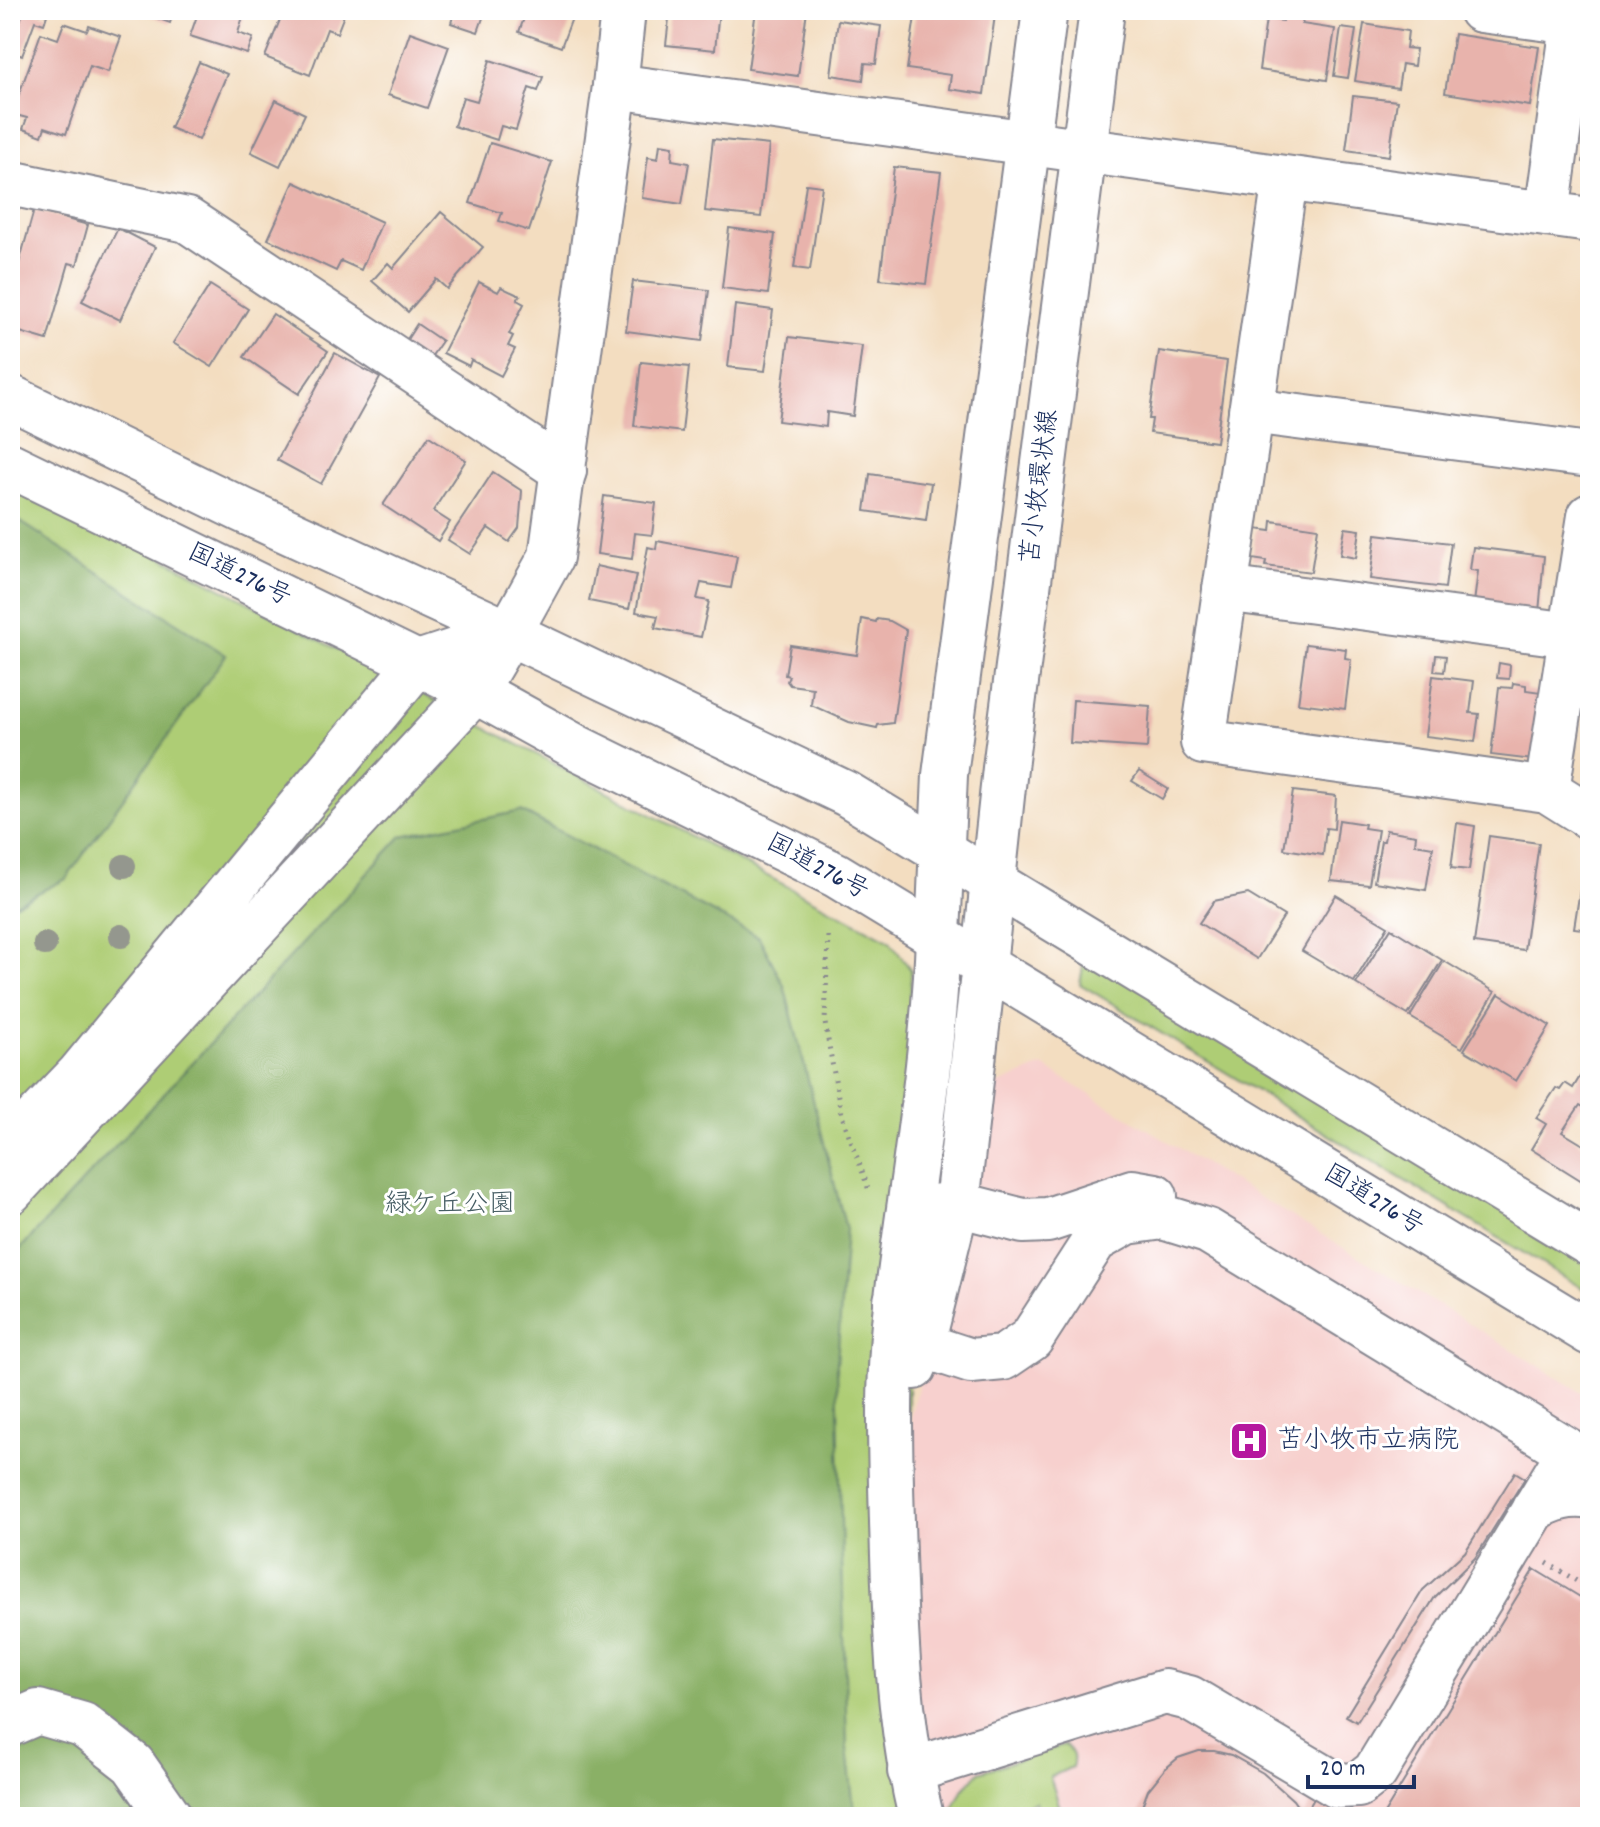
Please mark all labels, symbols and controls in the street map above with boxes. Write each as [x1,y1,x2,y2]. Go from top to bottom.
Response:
street label: 苫小牧環状線 [1013,407,1069,567]
street label: 国道276号 [181,535,297,617]
street label: 国道276号 [759,825,875,911]
street label: 国道276号 [1315,1156,1431,1246]
park label: 緑ケ丘公園 [385,1187,515,1224]
hospital icon: 苫小牧市立病院 [1228,1420,1270,1462]
place label: 苫小牧市立病院 [1277,1423,1459,1460]
scale bar [1308,1739,1414,1789]
text: 20 m [1320,1753,1366,1787]

